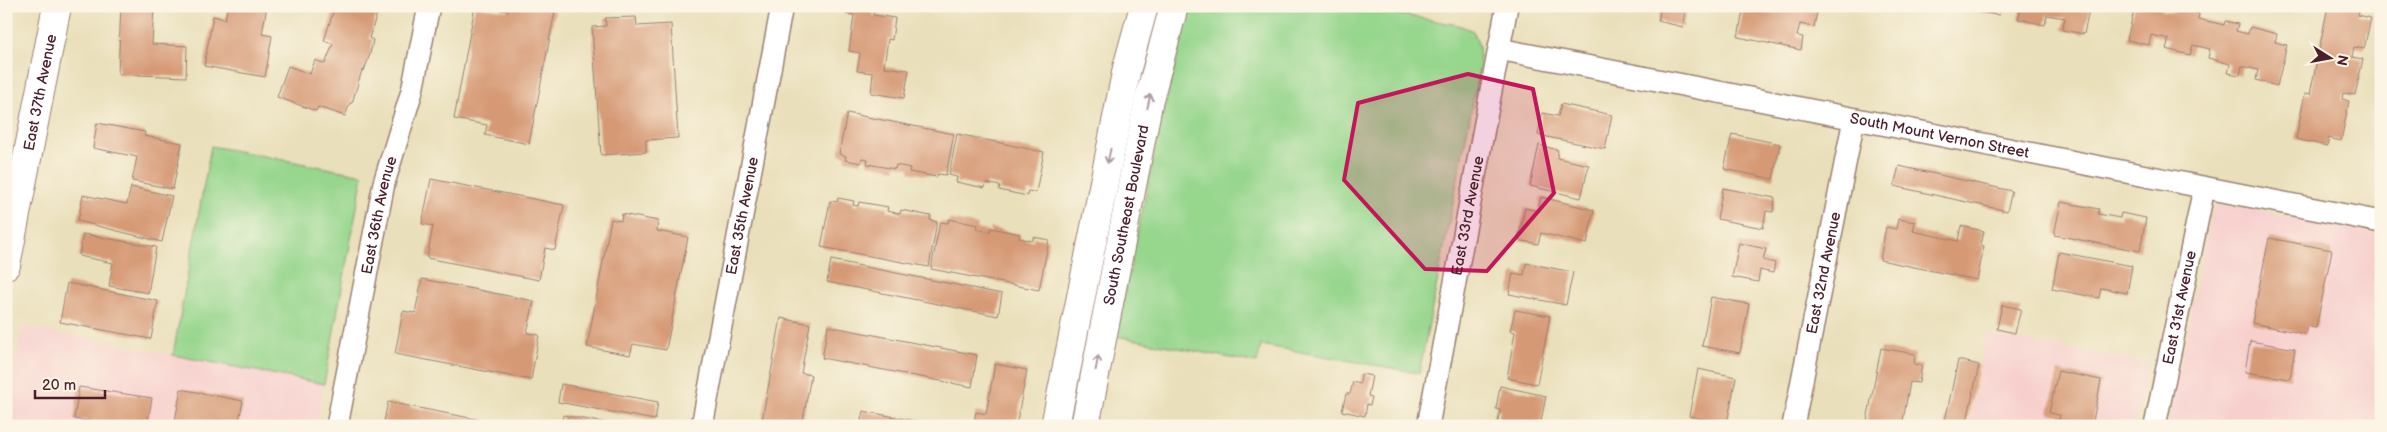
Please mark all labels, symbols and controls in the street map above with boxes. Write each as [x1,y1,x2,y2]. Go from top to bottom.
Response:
street label: East 37th Avenue [19,32,61,152]
north arrow [2304,32,2354,82]
text: N [2333,54,2352,67]
one-way arrow [1145,93,1154,109]
street label: South Mount Vernon Street [1848,109,2031,162]
street label: South Southeast Boulevard [1099,123,1153,307]
one-way arrow [1104,147,1113,163]
street label: East 36th Avenue [357,154,401,276]
street label: East 33rd Avenue [1447,154,1488,277]
street label: East 35th Avenue [722,155,763,276]
street label: East 32nd Avenue [1802,210,1845,336]
street label: East 31st Avenue [2158,249,2200,366]
one-way arrow [1093,356,1102,372]
scale bar [35,367,105,399]
text: 20 m [42,376,76,395]

